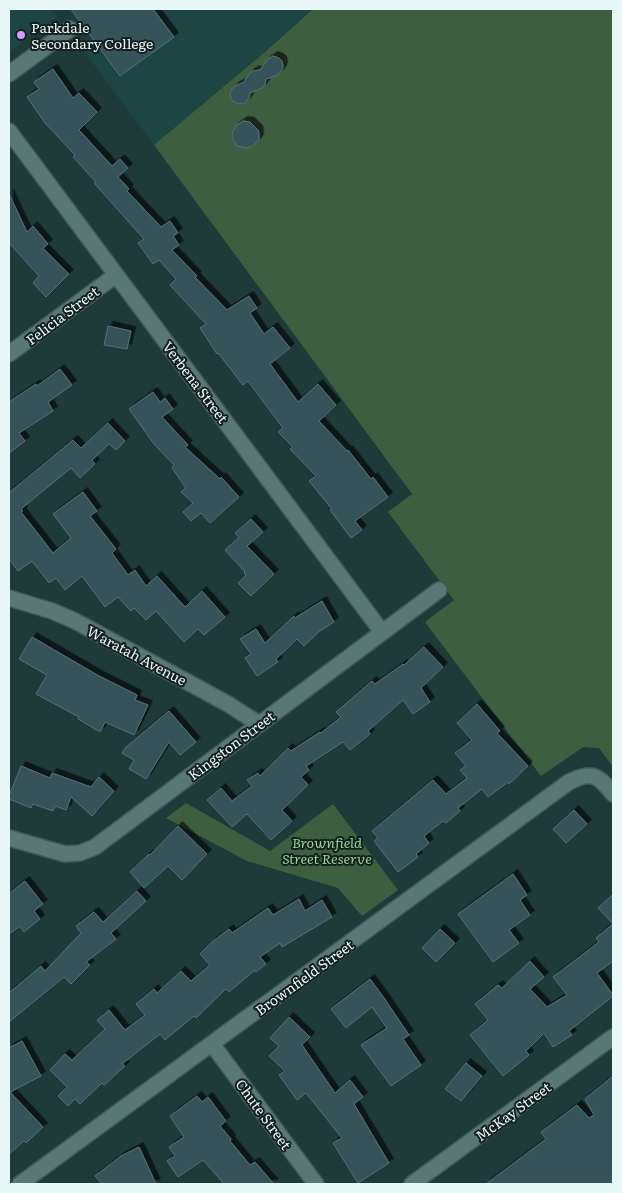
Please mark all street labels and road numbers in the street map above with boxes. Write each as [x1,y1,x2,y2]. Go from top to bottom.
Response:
street label: Felicia Street [21,281,103,349]
street label: Verbena Street [159,337,234,427]
street label: Waratah Avenue [84,620,190,690]
street label: Kingston Street [183,706,279,784]
street label: Brownfield Street [251,934,358,1020]
street label: Chute Street [232,1075,297,1154]
street label: McKay Street [471,1077,555,1145]

